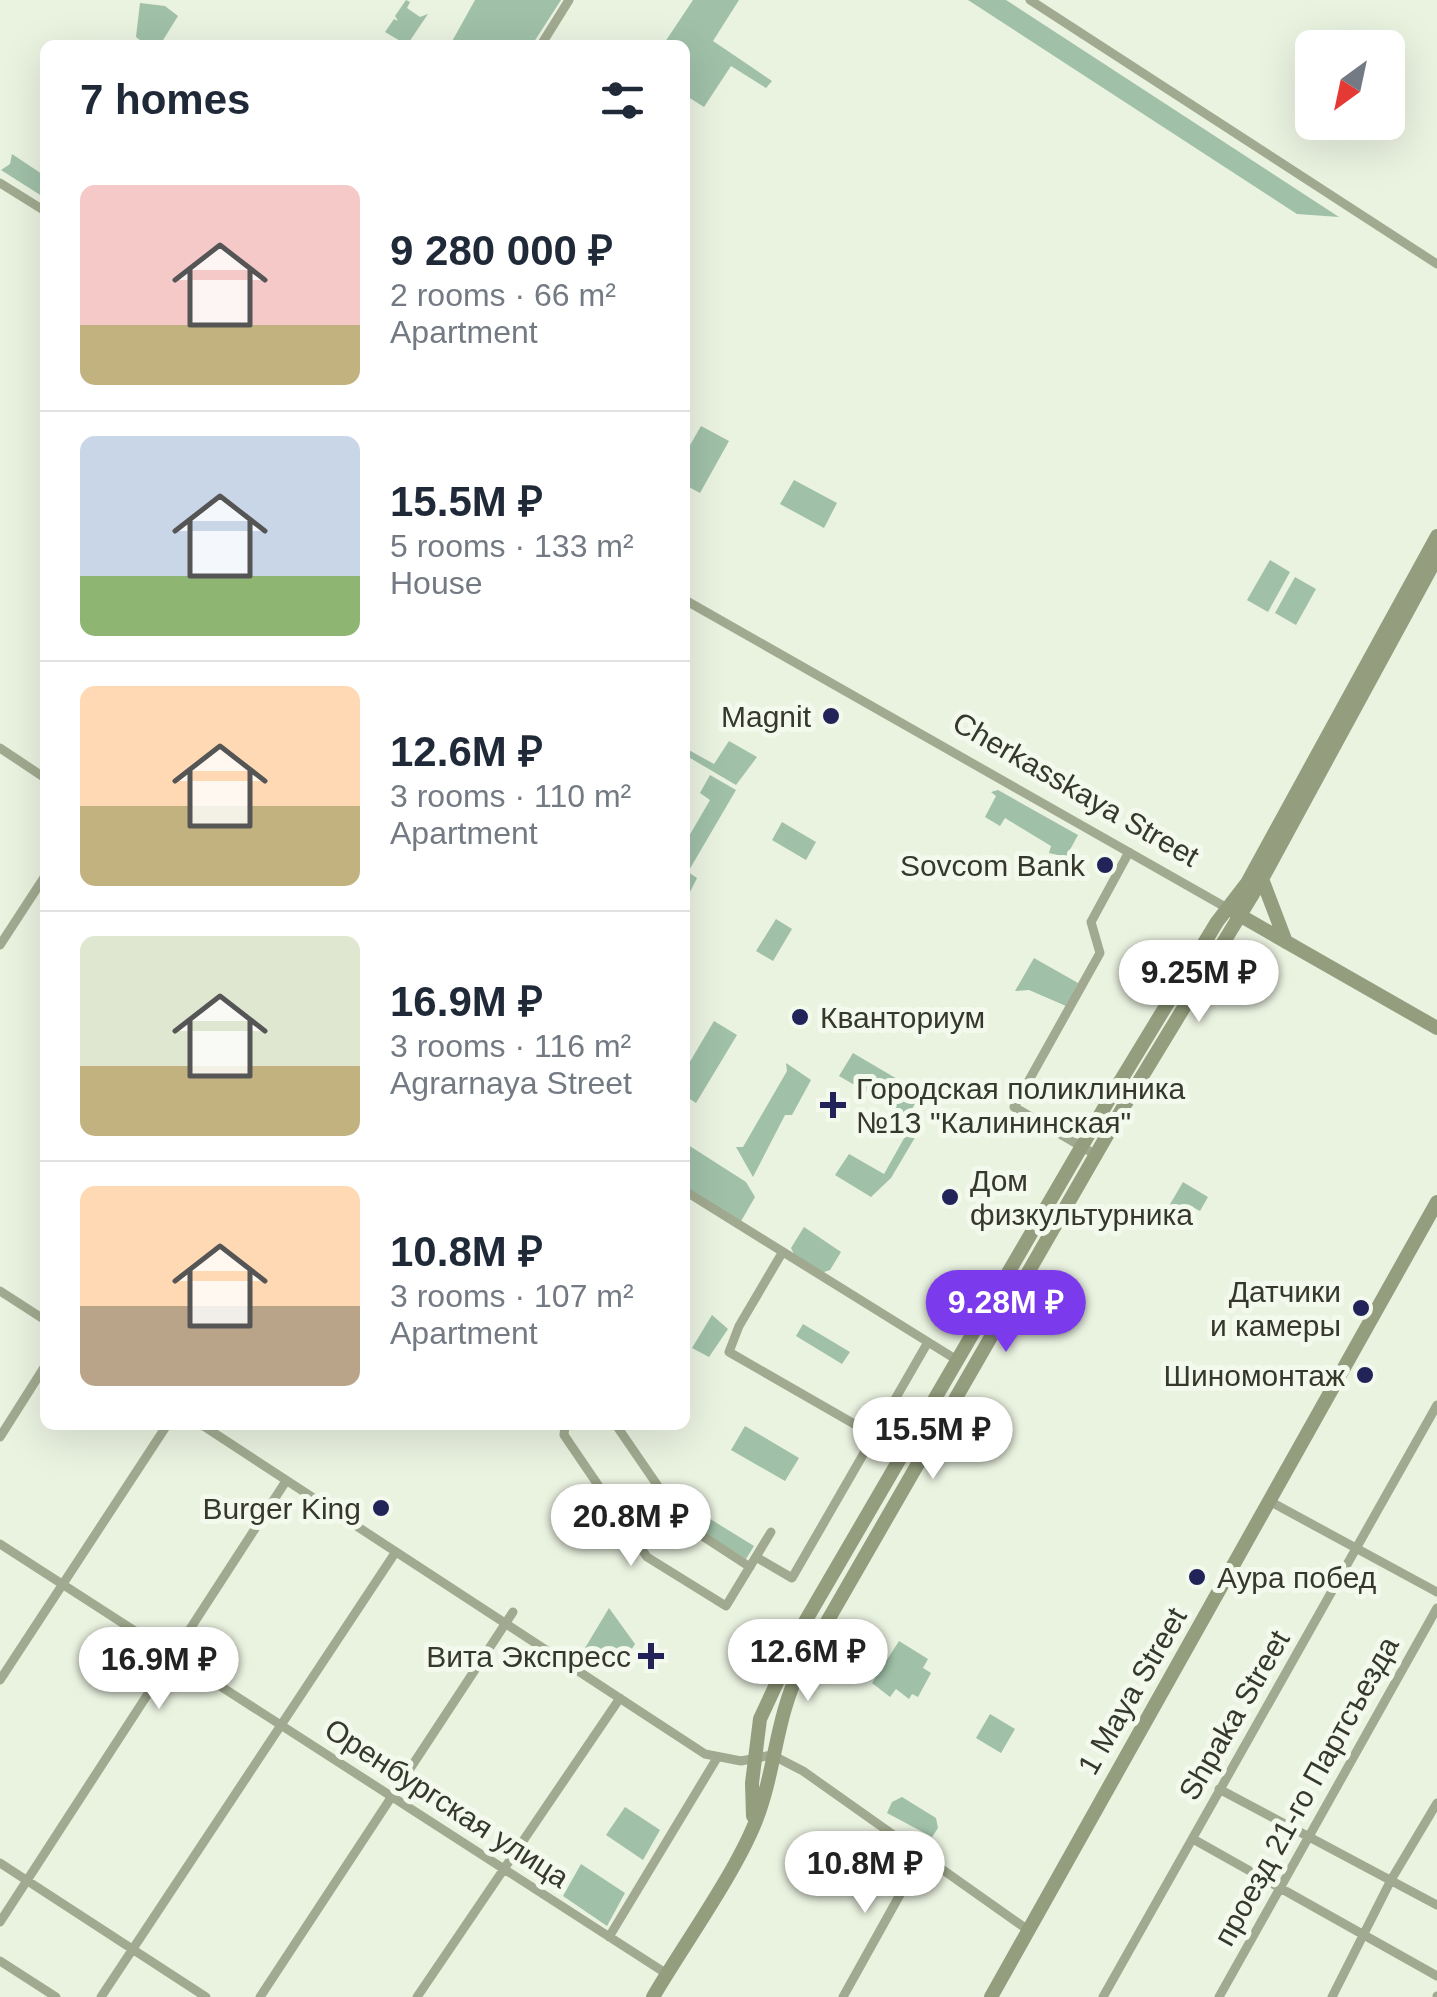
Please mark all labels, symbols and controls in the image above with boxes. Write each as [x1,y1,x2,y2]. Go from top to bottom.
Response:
north arrow [1295,30,1405,140]
map controls [1295,30,1405,140]
icon: filters [595,73,650,128]
text: 7 homes [80,76,250,123]
icon: home [160,225,280,345]
text: 9 280 000 ₽ [390,227,613,274]
text: 2 rooms · 66 m² [390,277,616,313]
text: Apartment [390,314,538,350]
icon: home [160,476,280,596]
text: 15.5M ₽ [390,478,543,525]
text: 5 rooms · 133 m² [390,528,634,564]
text: House [390,565,483,601]
place label: Magnit [721,700,812,733]
marker: Magnit [820,705,842,727]
street label: Cherkasskaya Street [947,705,1205,873]
icon: home [160,726,280,846]
text: 12.6M ₽ [390,728,543,775]
text: 3 rooms · 110 m² [390,778,631,814]
text: Apartment [390,815,538,851]
place label: Sovcom Bank [900,849,1086,882]
marker: Sovcom Bank [1094,854,1116,876]
pin: 9.25M ₽ [1107,940,1291,1025]
text: 9.25M ₽ [1141,954,1257,990]
icon: home [160,976,280,1096]
text: 16.9M ₽ [390,978,543,1025]
place label: Кванториум [820,1001,985,1034]
marker: Кванториум [789,1006,811,1028]
text: 3 rooms · 116 m² [390,1028,631,1064]
text: Agrarnaya Street [390,1065,632,1101]
place label: Городская поликлиника №13 "Калининская" [856,1072,1186,1139]
marker: Городская поликлиника №13 "Калининская" [820,1092,846,1118]
place label: Дом физкультурника [970,1164,1193,1231]
marker: Дом физкультурника [939,1186,961,1208]
icon: home [160,1226,280,1346]
text: 10.8M ₽ [390,1228,543,1275]
pin: 9.28M ₽ [914,1270,1098,1355]
place label: Датчики и камеры [1210,1275,1341,1342]
text: 3 rooms · 107 m² [390,1278,634,1314]
text: 9.28M ₽ [948,1284,1064,1320]
marker: Датчики и камеры [1350,1297,1372,1319]
text: Apartment [390,1315,538,1351]
place label: Шиномонтаж [1163,1359,1345,1392]
marker: Шиномонтаж [1354,1364,1376,1386]
pin: 15.5M ₽ [841,1397,1025,1482]
text: 15.5M ₽ [875,1411,991,1447]
pin: 20.8M ₽ [539,1484,723,1569]
place label: Burger King [203,1492,361,1525]
marker: Burger King [370,1497,392,1519]
text: 20.8M ₽ [573,1498,689,1534]
place label: Аура побед [1217,1561,1376,1594]
marker: Аура побед [1186,1566,1208,1588]
street label: 1 Maya Street [1071,1601,1193,1780]
pin: 12.6M ₽ [716,1619,900,1704]
street label: Shpaka Street [1172,1624,1296,1806]
pin: 16.9M ₽ [67,1627,251,1712]
street label: проезд 21-го Партсъезда [1207,1631,1405,1951]
text: 12.6M ₽ [750,1633,866,1669]
place label: Вита Экспресс [426,1640,631,1673]
text: 16.9M ₽ [101,1641,217,1677]
marker: Вита Экспресс [640,1645,662,1667]
street label: Оренбургская улица [319,1712,575,1894]
pin: 10.8M ₽ [773,1831,957,1916]
text: 10.8M ₽ [807,1845,923,1881]

